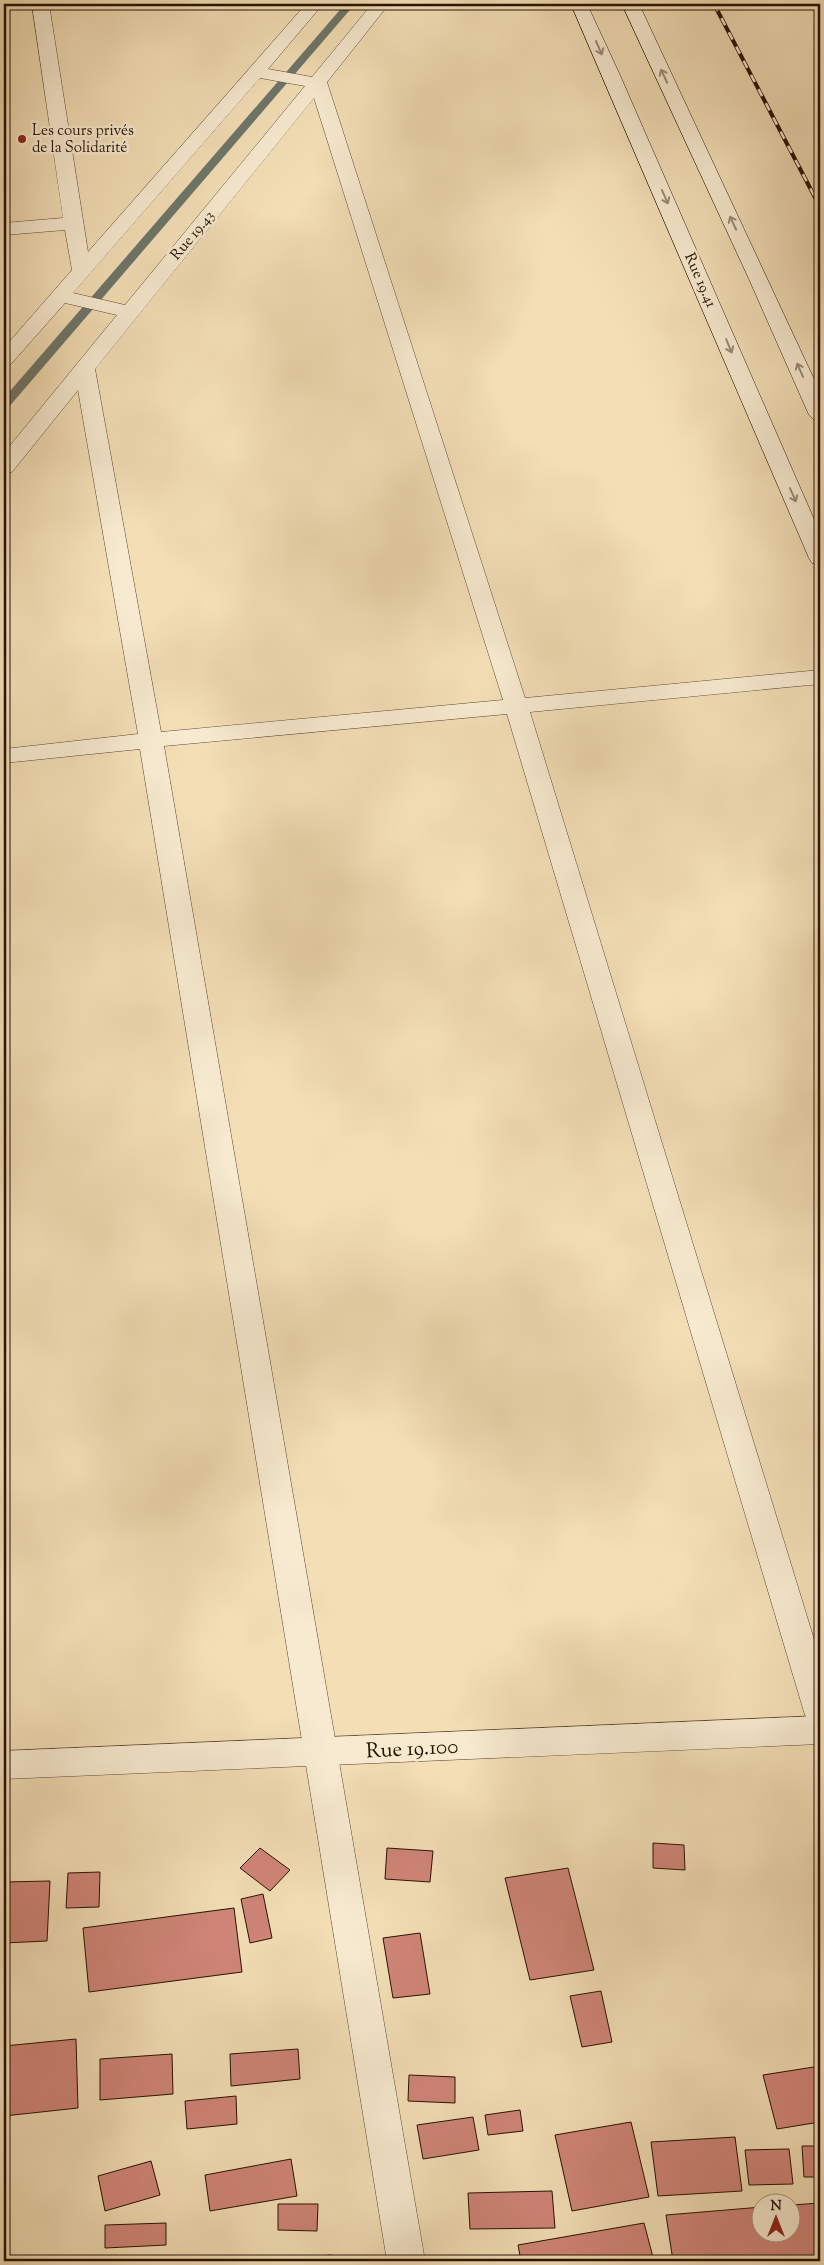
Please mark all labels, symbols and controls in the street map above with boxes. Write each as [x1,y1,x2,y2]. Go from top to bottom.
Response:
one-way arrow [594,40,604,55]
one-way arrow [658,68,668,83]
place label: Les cours privés de la Solidarité [32,121,134,159]
marker: Les cours privés de la Solidarité [16,133,28,145]
one-way arrow [660,189,670,204]
street label: Rue 19.43 [166,207,220,265]
one-way arrow [727,215,737,230]
street label: Rue 19.41 [678,250,721,311]
one-way arrow [725,338,734,353]
one-way arrow [795,363,805,378]
one-way arrow [788,487,798,502]
street label: Rue 19.100 [365,1733,459,1767]
north arrow [752,2192,802,2242]
text: N [770,2197,782,2217]

